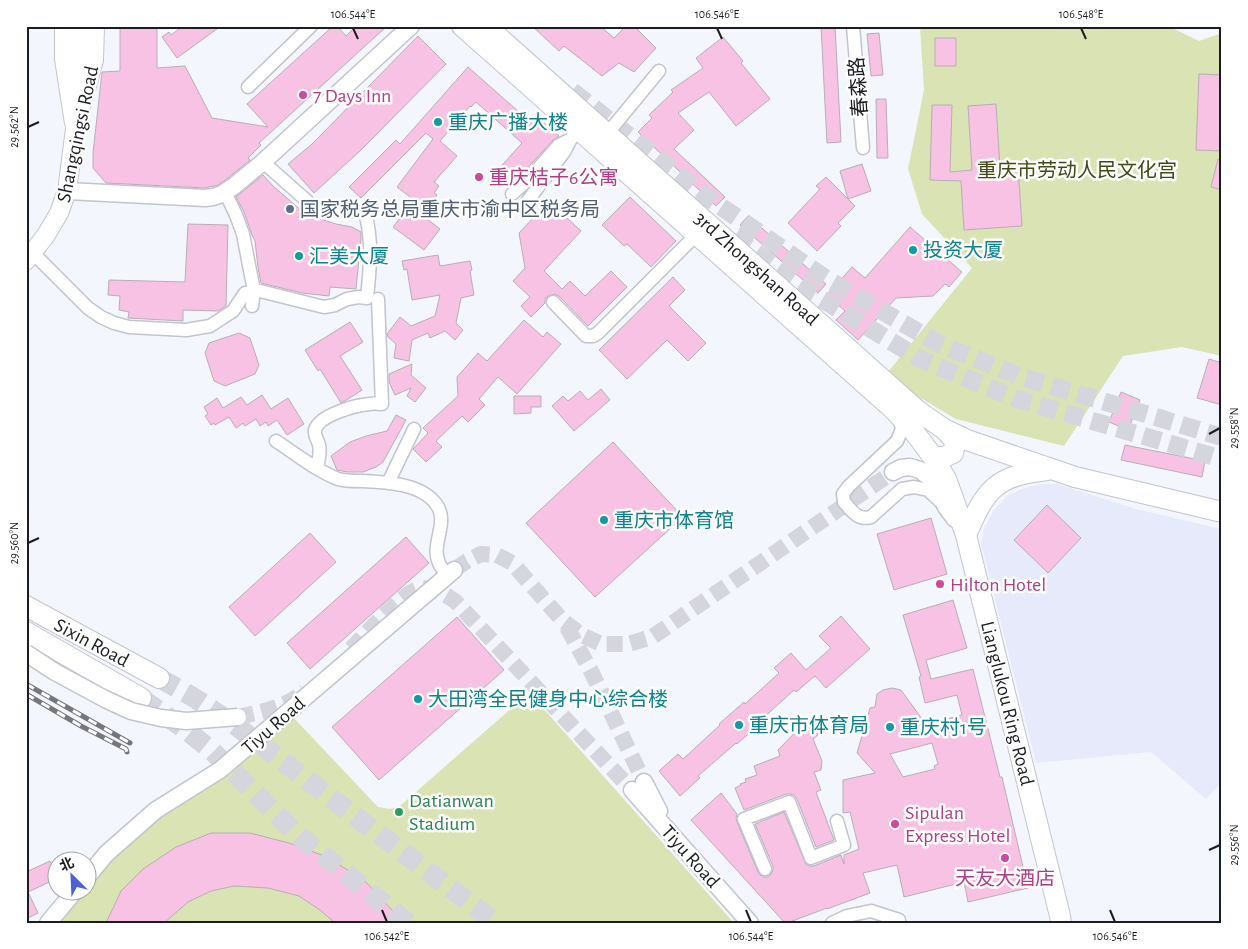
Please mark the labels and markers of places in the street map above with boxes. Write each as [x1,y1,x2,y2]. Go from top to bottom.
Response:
place label: 7 Days Inn [313,86,391,106]
marker: 7 Days Inn [297,89,309,101]
place label: 重庆广播大楼 [448,112,568,133]
marker: 重庆广播大楼 [432,116,444,128]
place label: 重庆桔子6公寓 [489,167,618,188]
marker: 重庆桔子6公寓 [473,171,485,183]
place label: 国家税务总局重庆市渝中区税务局 [300,198,600,220]
marker: 国家税务总局重庆市渝中区税务局 [284,203,296,215]
place label: 投资大厦 [923,240,1003,261]
marker: 投资大厦 [907,244,919,256]
place label: 汇美大厦 [309,246,389,267]
marker: 汇美大厦 [293,250,305,262]
place label: 重庆市体育馆 [614,509,734,531]
marker: 重庆市体育馆 [598,514,610,526]
place label: Hilton Hotel [950,575,1046,595]
marker: Hilton Hotel [934,578,946,590]
place label: 大田湾全民健身中心综合楼 [428,688,668,710]
marker: 大田湾全民健身中心综合楼 [412,693,424,705]
place label: 重庆市体育局 [749,714,869,736]
place label: 重庆村1号 [900,717,987,738]
marker: 重庆市体育局 [733,719,745,731]
marker: 重庆村1号 [884,721,896,733]
place label: Datianwan Stadium [409,791,494,834]
place label: Sipulan Express Hotel [905,803,1010,846]
marker: Datianwan Stadium [393,806,405,818]
marker: Sipulan Express Hotel [889,818,901,830]
marker: 天友大酒店 [999,852,1011,864]
place label: 天友大酒店 [955,868,1055,889]

